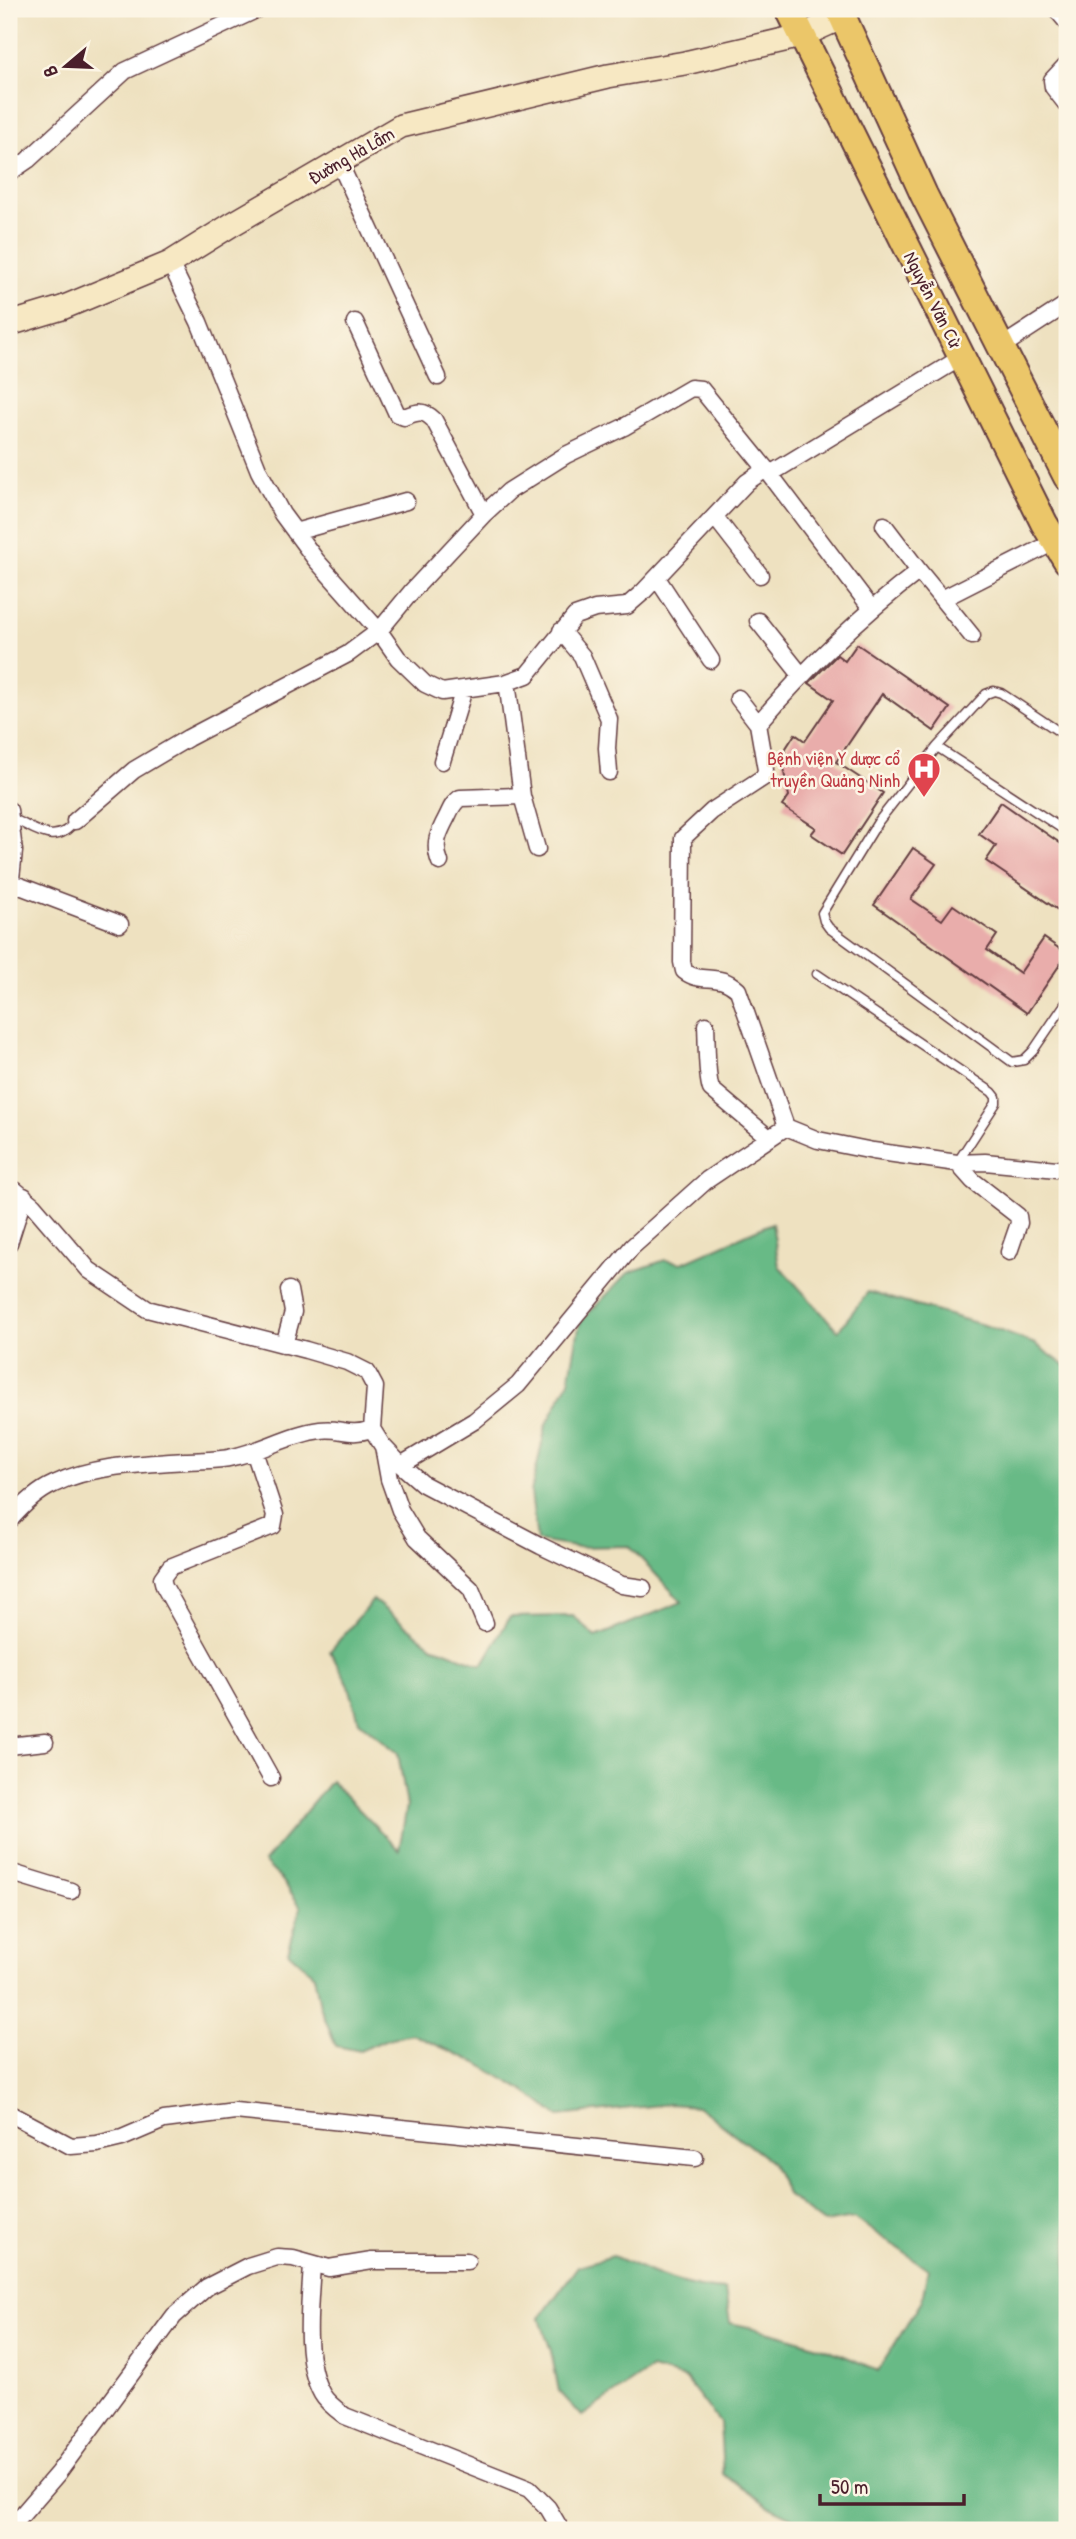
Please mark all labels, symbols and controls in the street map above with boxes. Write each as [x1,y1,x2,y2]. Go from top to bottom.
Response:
north arrow [32,32,102,102]
text: B [36,62,64,80]
street label: Đường Hà Lầm [303,120,399,190]
street label: Nguyễn Văn Cừ [898,247,969,352]
place label: Bệnh viện Y dược cổ truyền Quảng Ninh [767,745,900,793]
hospital icon: Bệnh viện Y dược cổ truyền Quảng Ninh [905,750,943,799]
scale bar [820,2462,964,2506]
text: 50 m [831,2472,868,2501]

